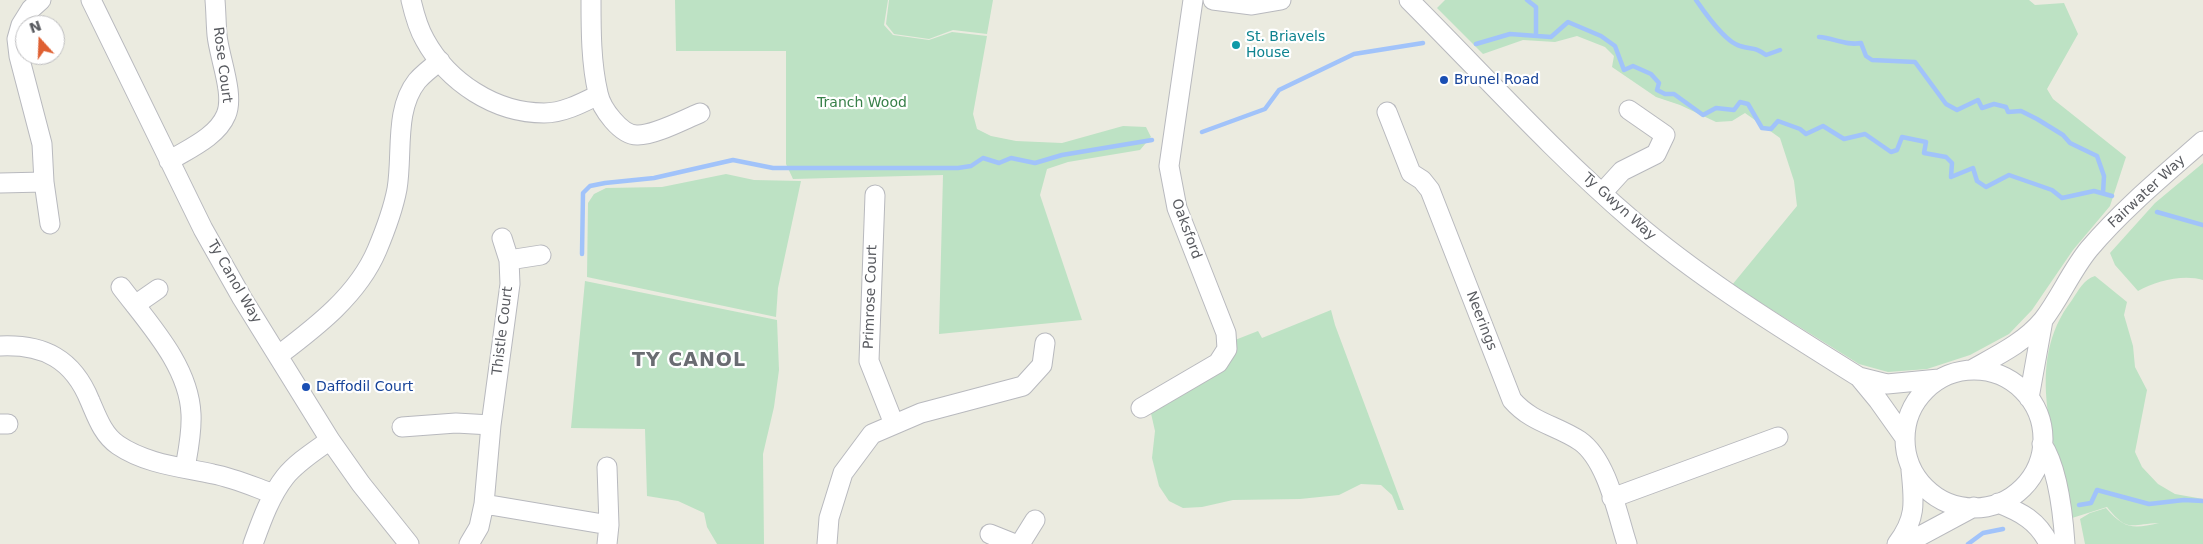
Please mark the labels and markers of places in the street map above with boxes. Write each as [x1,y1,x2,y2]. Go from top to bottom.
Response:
place label: St. Briavels House [1246,29,1325,62]
marker: St. Briavels House [1230,39,1242,51]
place label: Brunel Road [1454,72,1539,88]
marker: Brunel Road [1438,74,1450,86]
place label: Daffodil Court [316,379,413,395]
marker: Daffodil Court [300,381,312,393]

